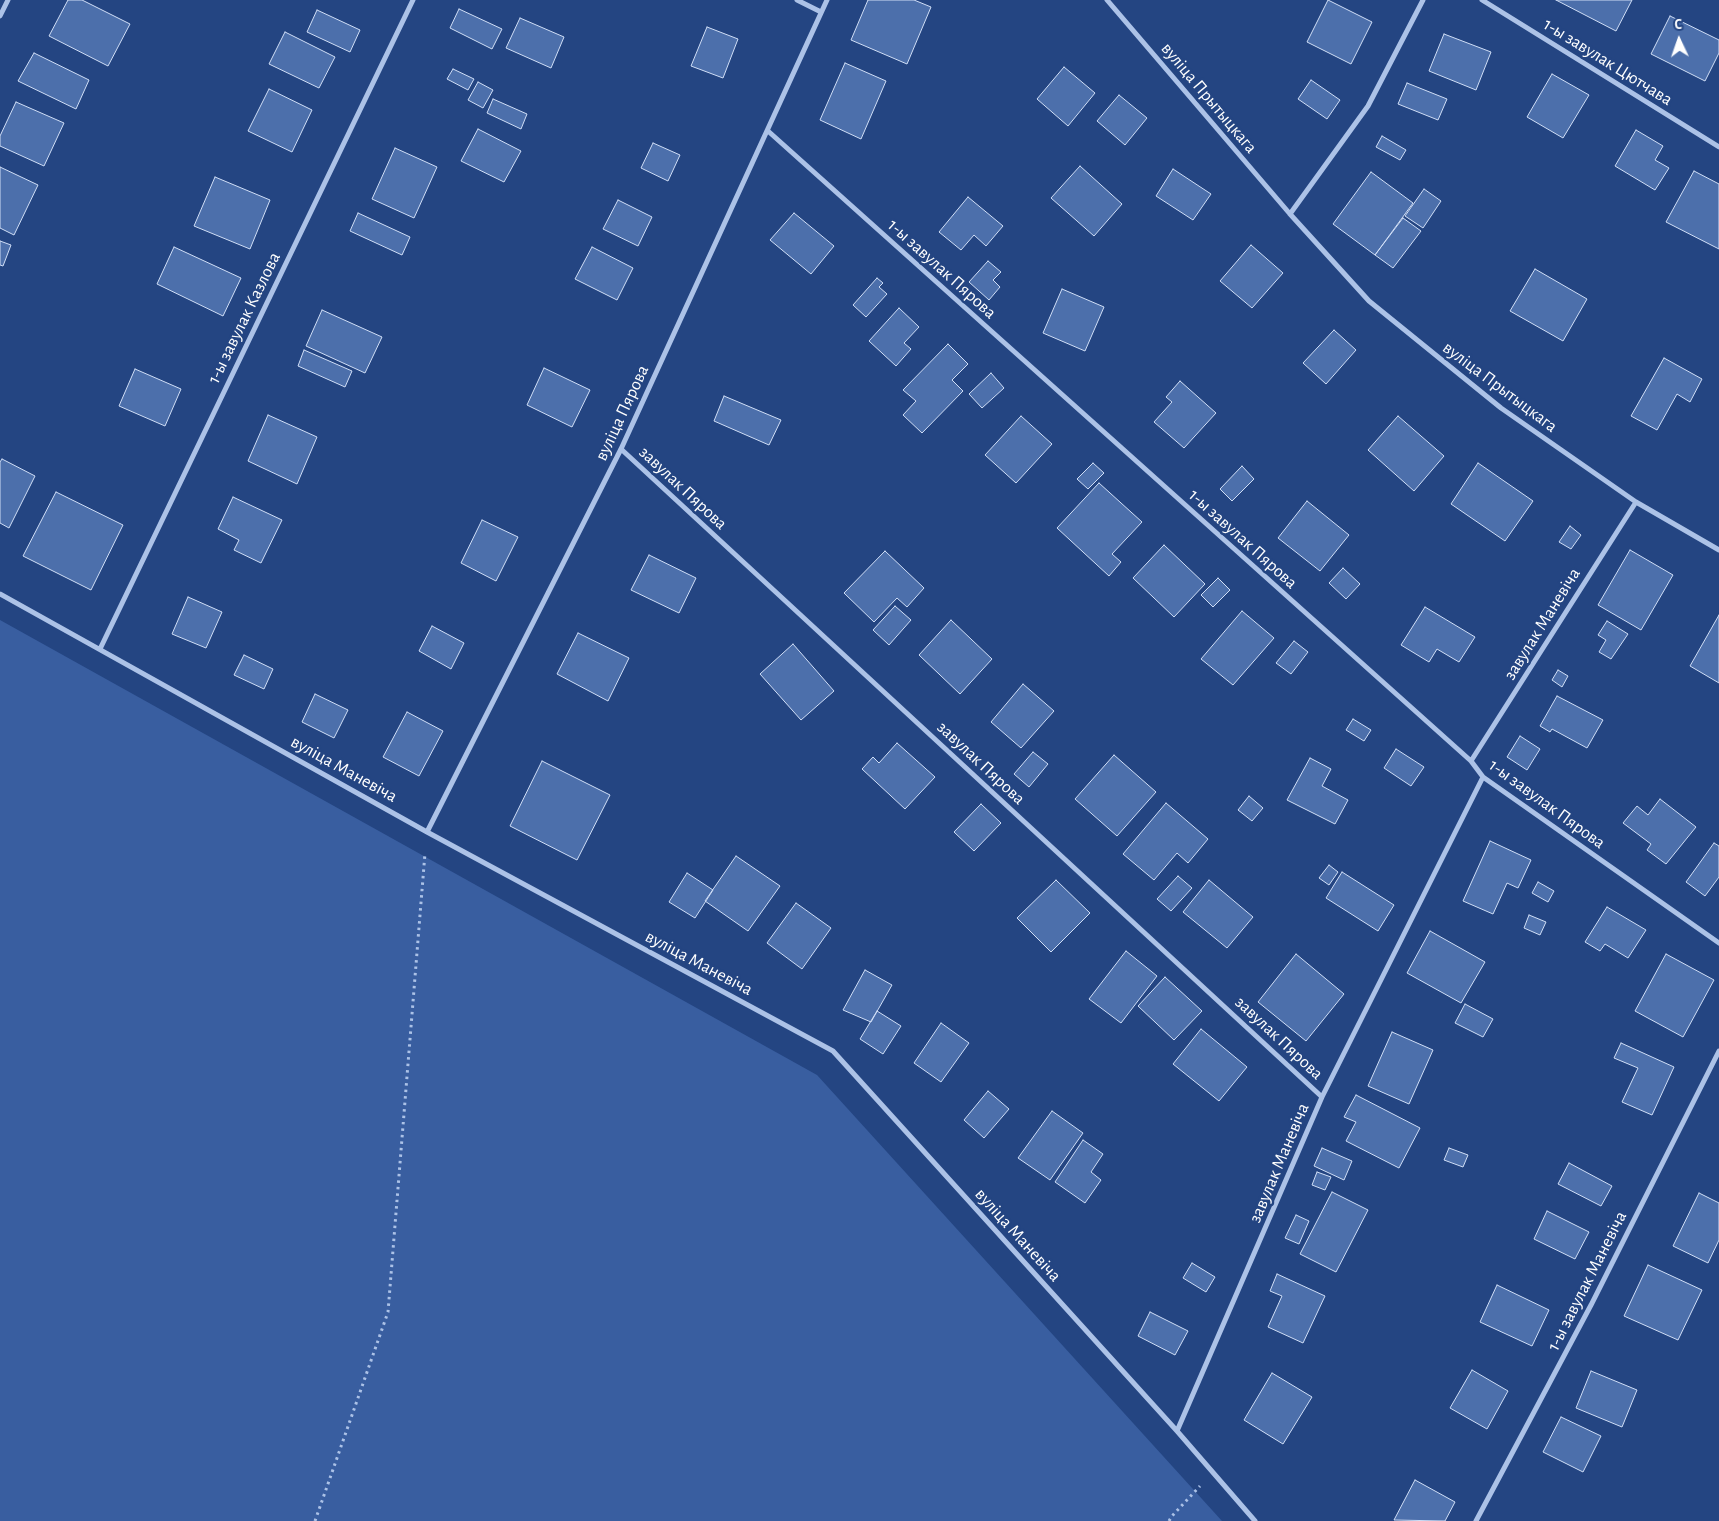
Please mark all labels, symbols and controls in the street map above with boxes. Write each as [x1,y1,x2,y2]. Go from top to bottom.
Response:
street label: 1-ы завулак Цютчава [1539,14,1677,110]
north arrow [1654,15,1704,65]
text: С [1674,18,1682,32]
street label: вуліца Прытыцкага [1156,38,1262,158]
street label: 1-ы завулак Пярова [883,215,1001,323]
street label: 1-ы завулак Казлова [203,249,285,387]
street label: вуліца Прытыцкага [1438,337,1562,437]
street label: вуліца Пярова [590,362,654,464]
street label: завулак Пярова [634,442,732,534]
street label: 1-ы завулак Пярова [1184,485,1302,593]
street label: завулак Маневіча [1499,564,1585,684]
street label: завулак Пярова [932,717,1030,809]
street label: вуліца Маневіча [287,731,401,807]
street label: 1-ы завулак Пярова [1485,754,1609,854]
street label: вуліца Маневіча [642,926,756,1000]
street label: завулак Пярова [1230,992,1328,1084]
street label: завулак Маневіча [1244,1100,1314,1226]
street label: вуліца Маневіча [970,1184,1066,1286]
street label: 1-ы завулак Маневіча [1542,1208,1632,1354]

